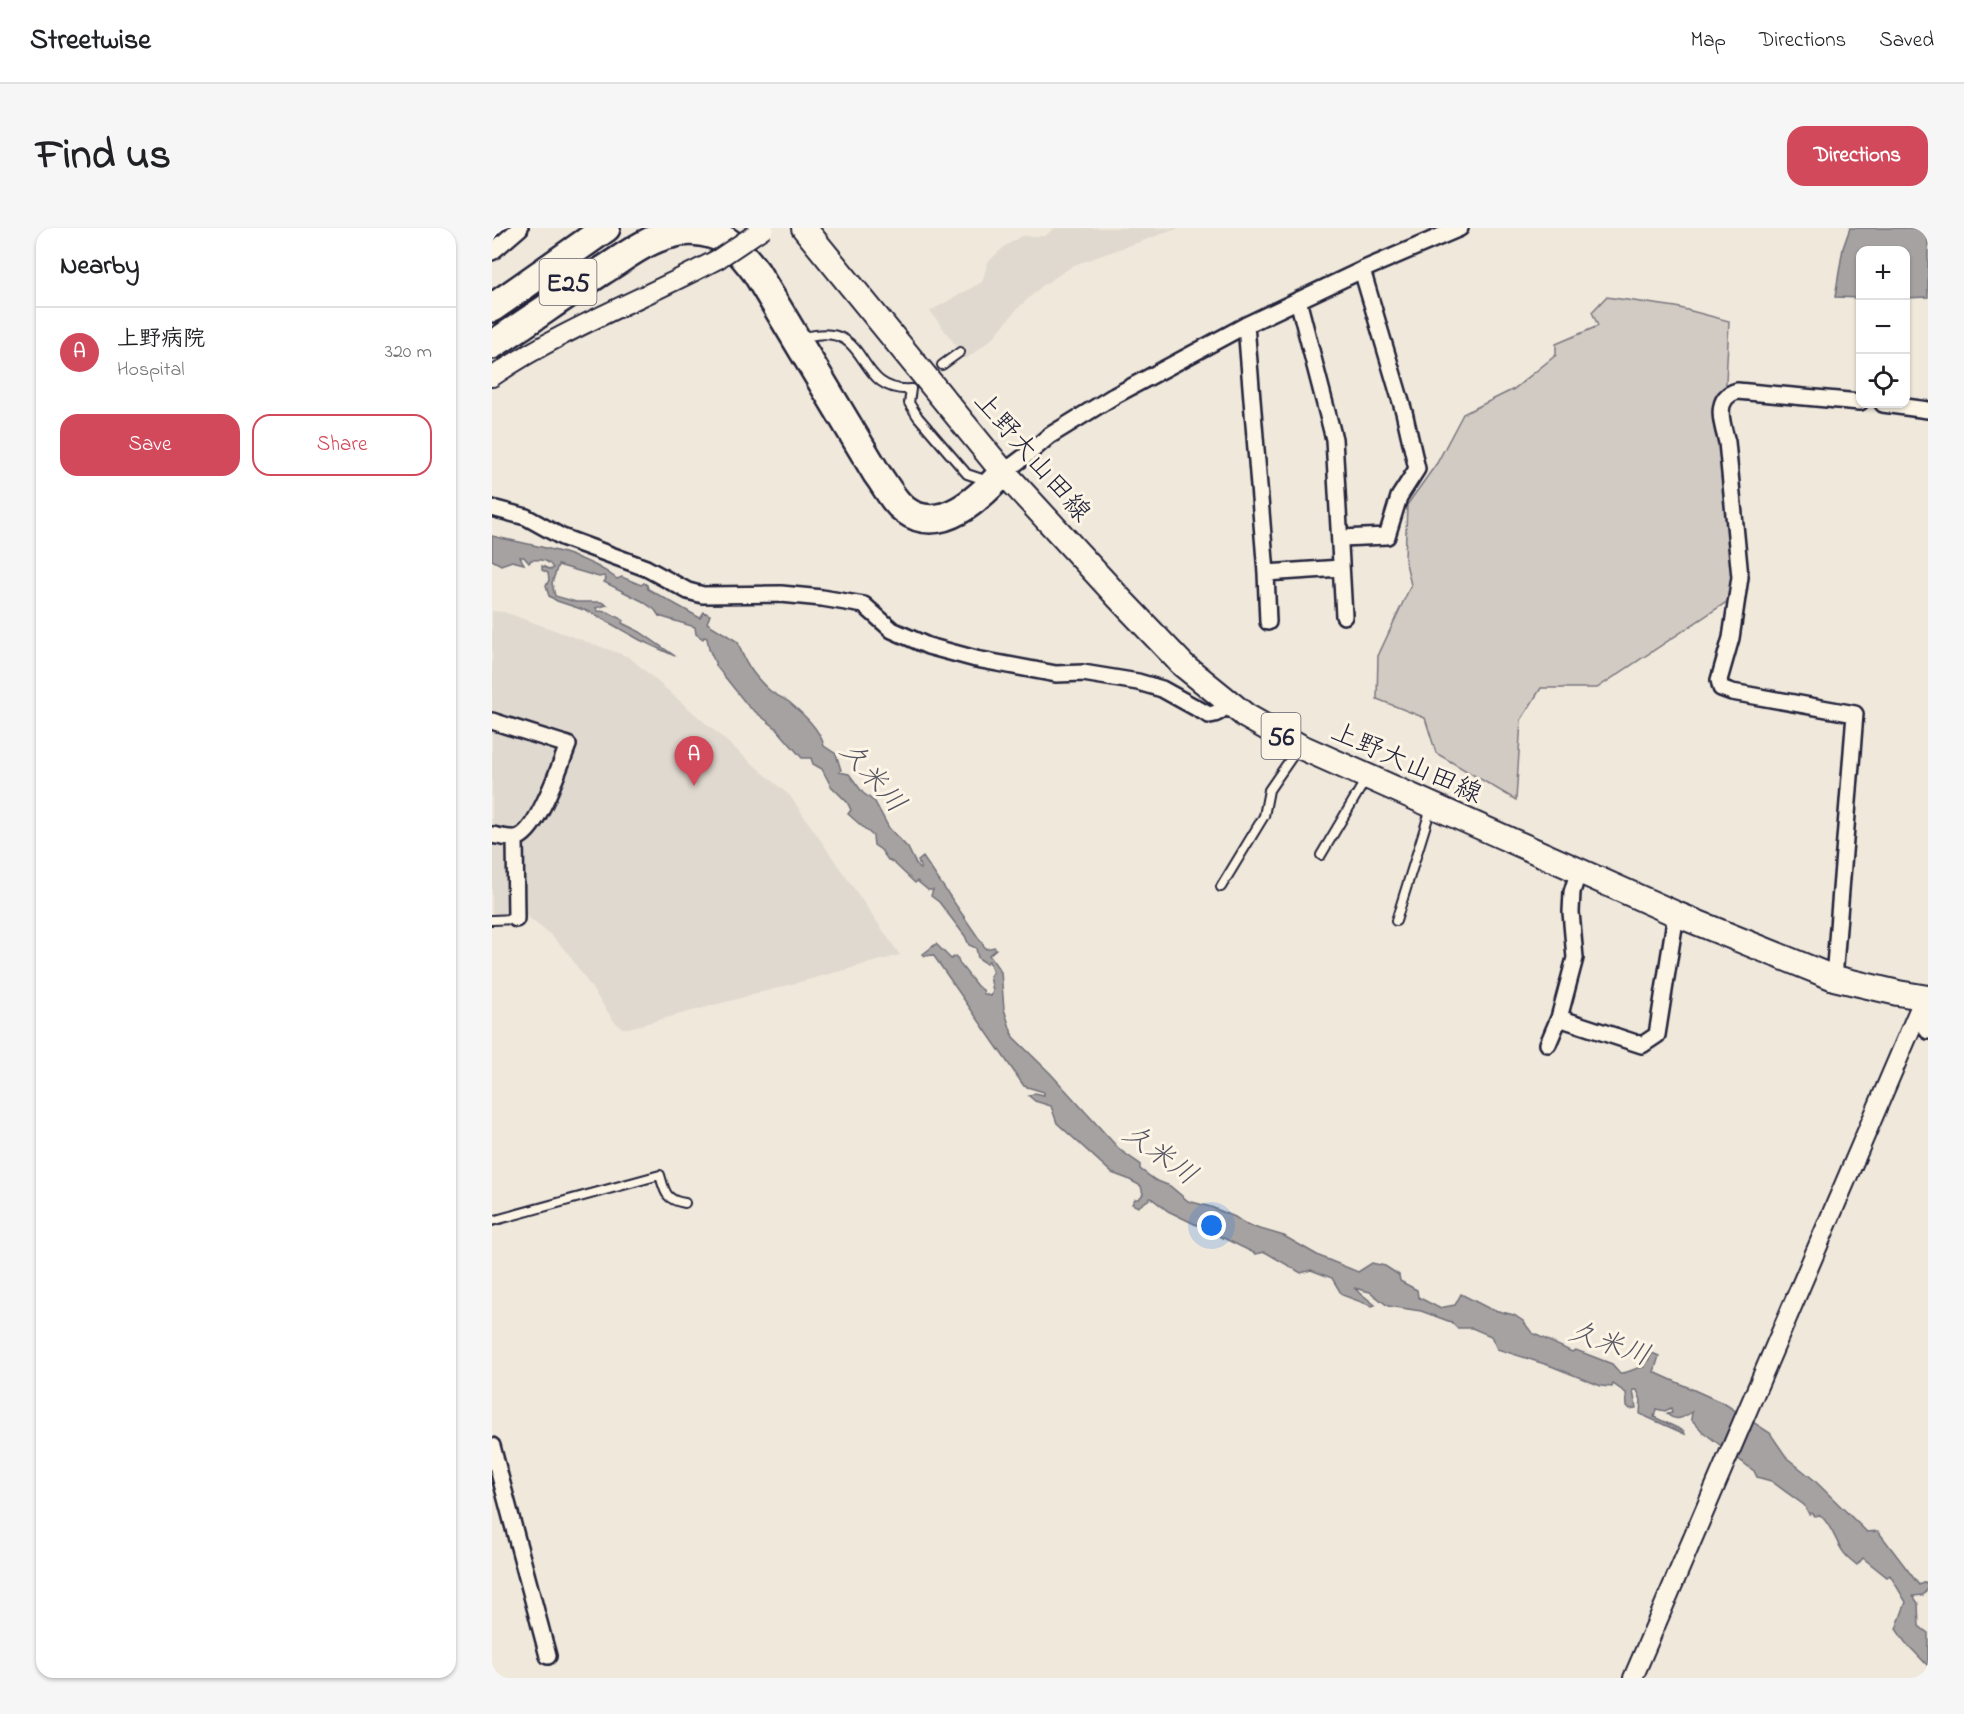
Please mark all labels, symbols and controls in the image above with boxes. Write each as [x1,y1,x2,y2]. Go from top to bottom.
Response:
text: Streetwise [30,21,151,62]
text: Map [1690,26,1726,56]
text: Directions [1759,26,1846,56]
text: Saved [1879,26,1934,56]
text: Find us [36,126,171,187]
button: Directions [1787,126,1928,186]
map controls [1856,246,1910,408]
button: + [1856,246,1910,300]
text: Nearby [60,248,139,286]
road number: E25 [540,259,596,305]
button: − [1856,300,1910,354]
text: 上野病院 [117,324,205,356]
text: A [73,338,86,367]
text: 320 m [385,338,432,367]
button: locate [1856,354,1910,408]
text: Hospital [117,356,185,385]
street label: 上野大山田線 [963,384,1099,532]
button: Save [60,414,240,476]
button: Share [252,414,432,476]
road number: 56 [1262,713,1300,759]
street label: 上野大山田線 [1324,714,1488,815]
water label: 久米川 [828,733,914,823]
pin: A [674,736,714,786]
water label: 久米川 [1113,1115,1205,1197]
your location [1197,1211,1226,1240]
water label: 久米川 [1562,1312,1655,1378]

